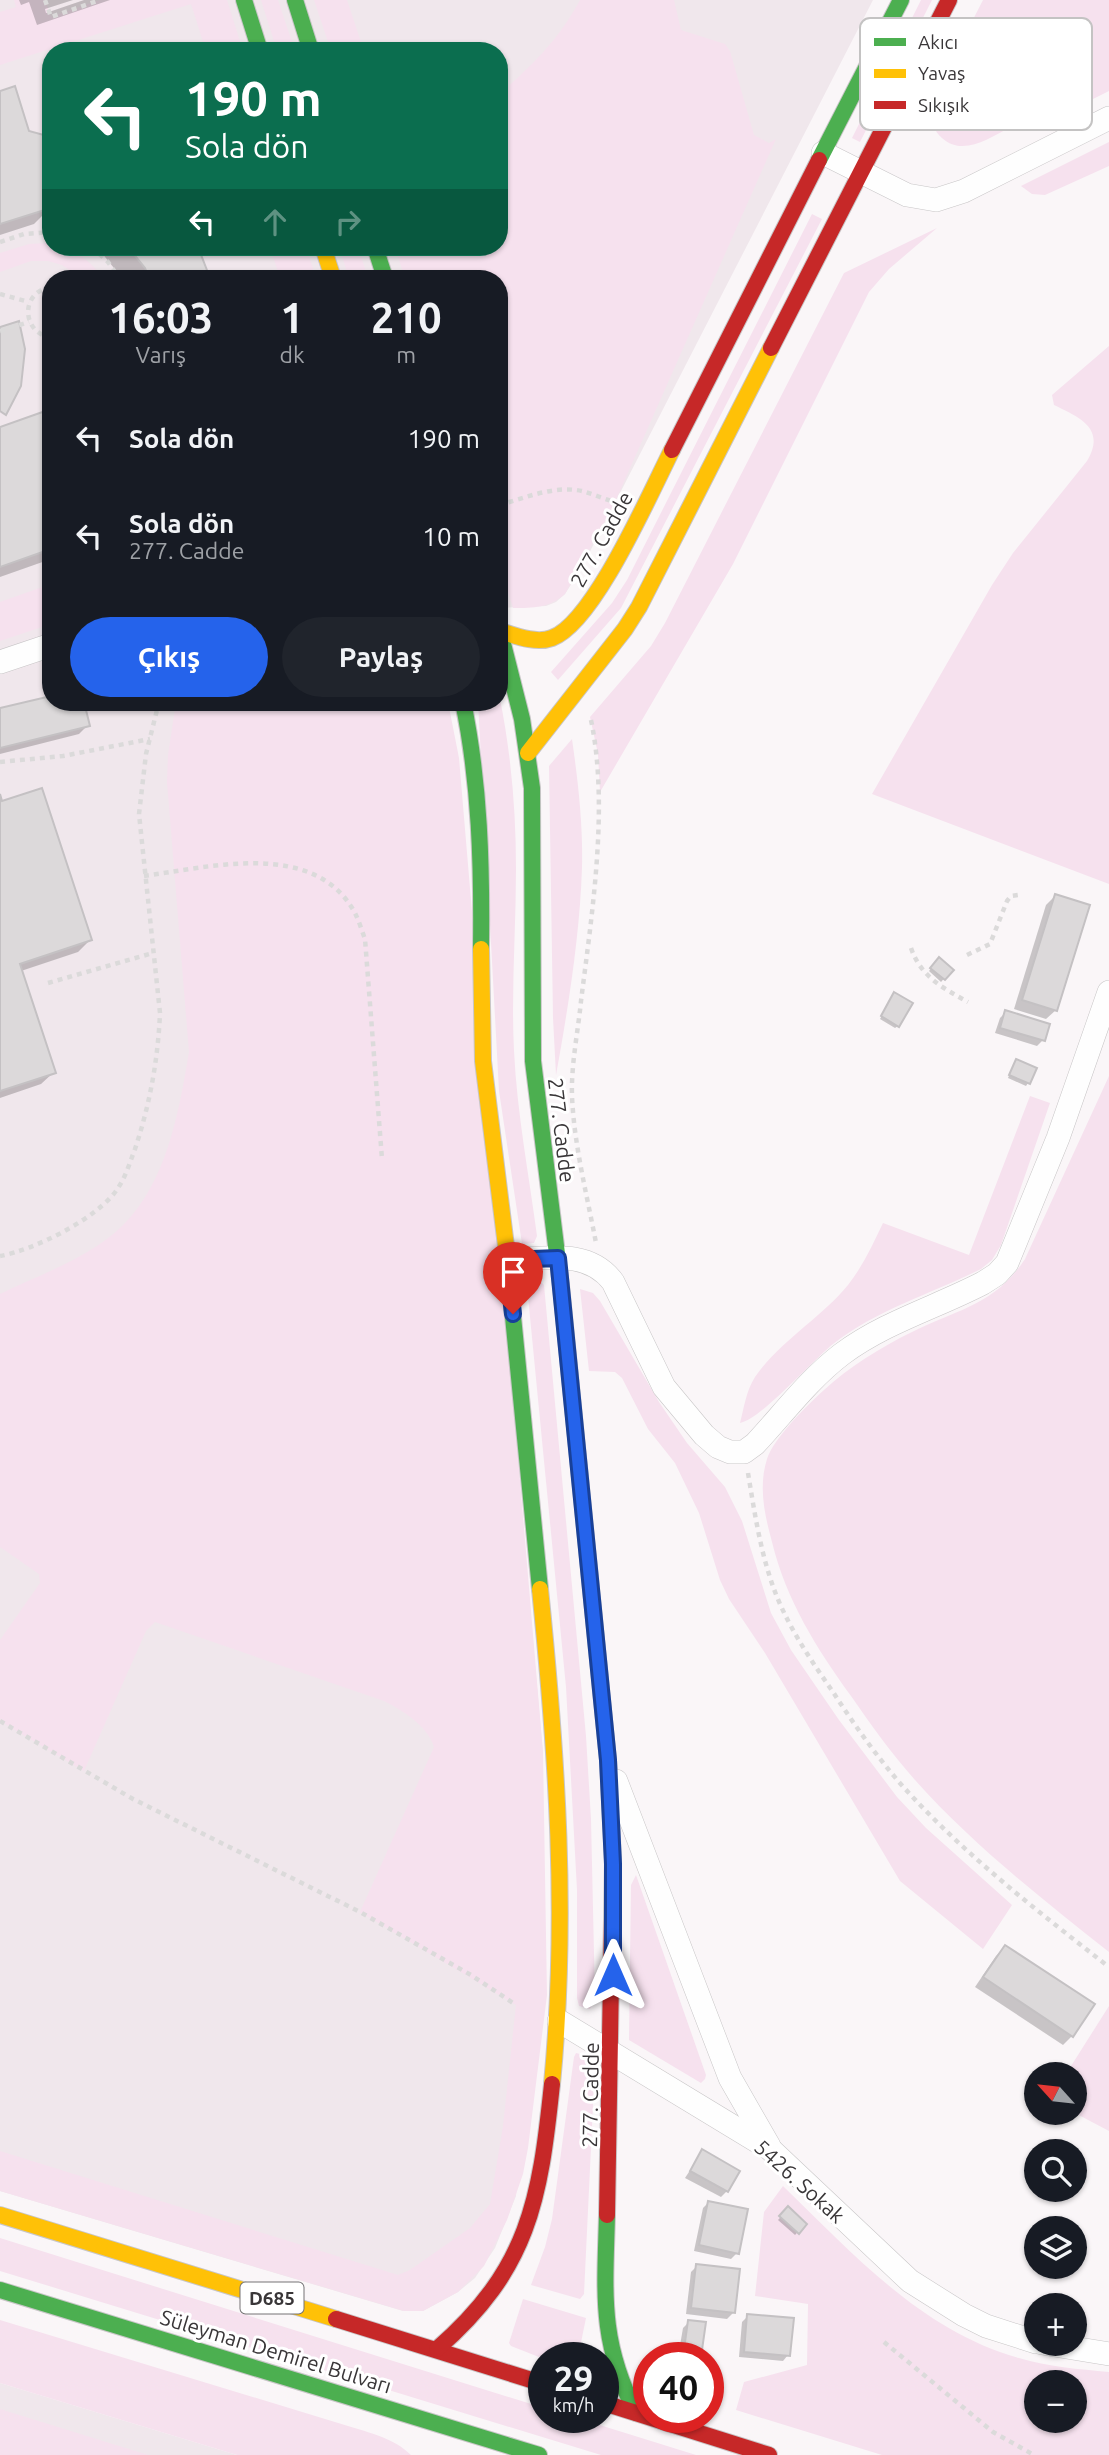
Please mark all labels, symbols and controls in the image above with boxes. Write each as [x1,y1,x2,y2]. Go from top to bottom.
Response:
legend [860,18,1092,130]
text: Akıcı [918,31,958,53]
text: Yavaş [918,62,965,84]
icon: left [70,70,161,161]
text: 190 m [185,70,322,125]
text: Sıkışık [918,94,970,116]
text: Sola dön [185,128,308,164]
icon: left [183,203,221,241]
icon: ahead [256,203,294,241]
icon: right [329,203,367,241]
text: 16:03 [108,294,213,341]
text: 1 [280,294,304,341]
text: 210 [371,294,442,341]
text: Varış [136,342,186,367]
text: dk [279,342,305,367]
text: m [396,342,416,367]
icon: left [70,419,108,457]
text: Sola dön [129,424,234,453]
text: 190 m [408,424,480,453]
street label: 277. Cadde [565,487,637,591]
text: Sola dön [129,509,234,538]
icon: left [70,517,108,555]
text: 10 m [422,522,480,551]
text: 277. Cadde [129,538,244,563]
button: Çıkış [70,617,268,697]
button: Paylaş [282,617,480,697]
street label: 277. Cadde [544,1076,580,1184]
pin [483,1242,543,1314]
icon: arrive [494,1253,532,1291]
position arrow [576,1938,650,2012]
street label: 277. Cadde [577,2042,603,2148]
north arrow [1024,2062,1087,2124]
map controls [1024,2062,1087,2433]
street label: 5426. Sokak [750,2134,850,2228]
button: search [1024,2139,1087,2202]
button: layers [1024,2216,1087,2279]
road number: D685 [240,2282,304,2314]
button: + [1024,2293,1087,2356]
street label: Süleyman Demirel Bulvarı [158,2304,394,2398]
speed limit sign: 40 [633,2342,724,2433]
text: 29 [554,2358,593,2398]
button: − [1024,2370,1087,2433]
text: km/h [553,2395,594,2415]

